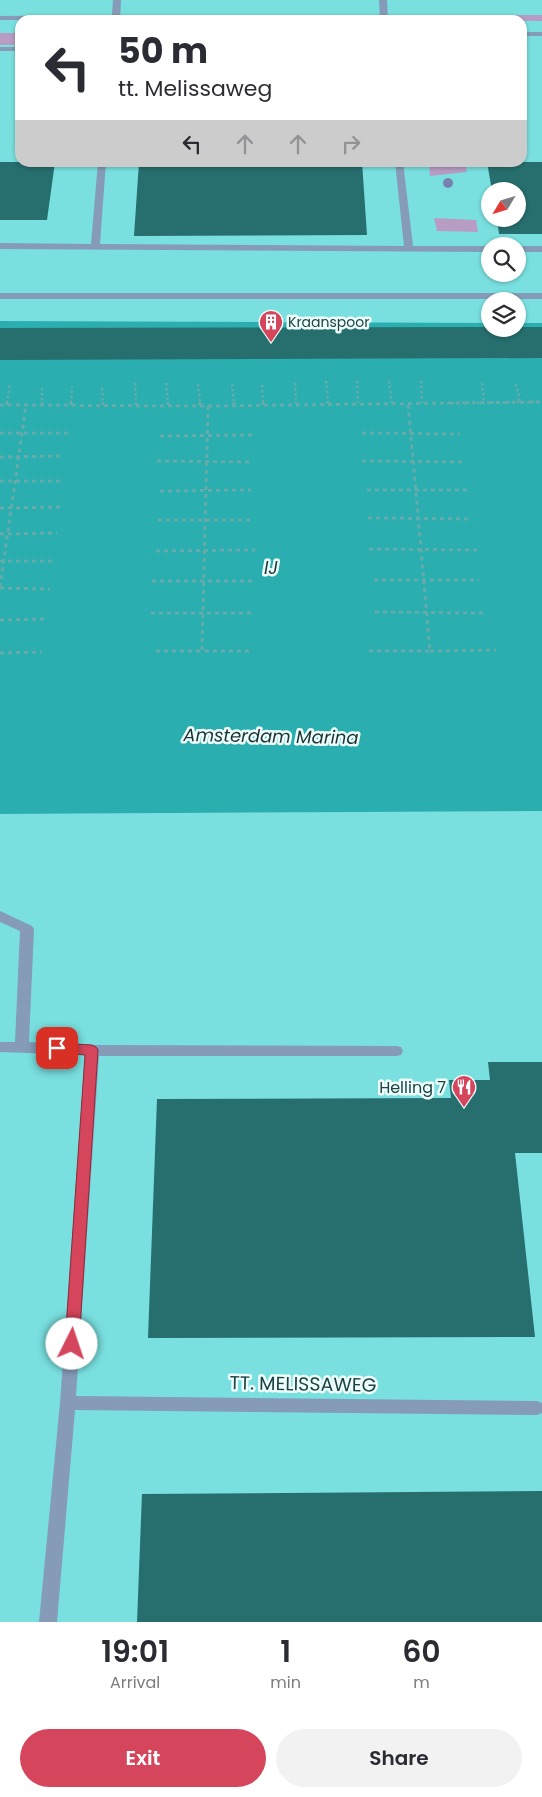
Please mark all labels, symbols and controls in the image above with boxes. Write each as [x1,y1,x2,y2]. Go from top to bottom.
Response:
text: 50 m [118,26,208,75]
icon: left [35,35,100,100]
text: tt. Melissaweg [118,73,272,104]
icon: left [178,130,206,158]
icon: ahead [231,130,259,158]
icon: ahead [284,130,312,158]
icon: right [337,130,365,158]
north arrow [481,182,526,228]
map controls [481,182,526,337]
button: search [481,237,526,282]
button: layers [481,292,526,337]
building icon: Kraanspoor [258,309,284,343]
place label: Kraanspoor [288,312,369,332]
water label: IJ [264,555,278,580]
water label: Amsterdam Marina [182,722,359,750]
pin [36,1027,78,1069]
icon: arrive [43,1034,71,1062]
restaurant icon: Helling 7 [451,1074,477,1108]
place label: Helling 7 [379,1076,446,1099]
position arrow [45,1317,97,1369]
street label: TT. MELISSAWEG [229,1369,377,1399]
text: 19:01 [101,1630,169,1673]
text: 1 [280,1630,291,1673]
text: 60 [402,1630,441,1673]
text: Arrival [110,1671,160,1694]
text: min [270,1671,301,1694]
text: m [413,1671,430,1694]
button: Exit [20,1729,266,1787]
button: Share [276,1729,522,1787]

